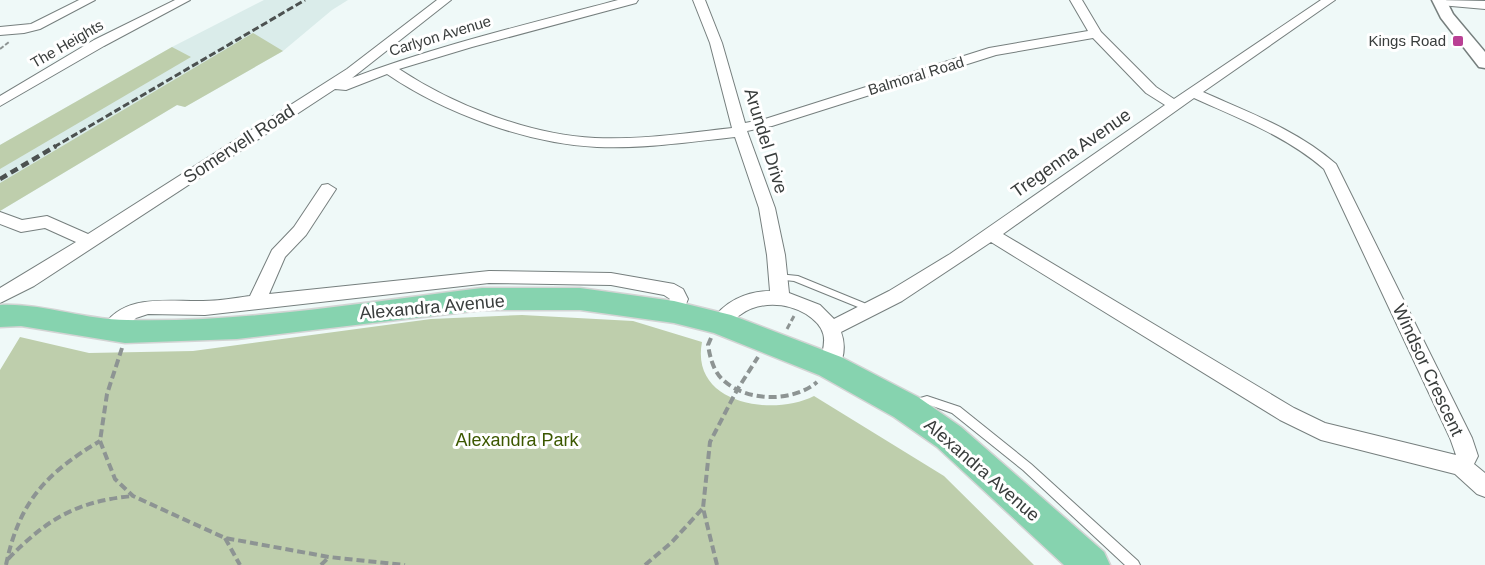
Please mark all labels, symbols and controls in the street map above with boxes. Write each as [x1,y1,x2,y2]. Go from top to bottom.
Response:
street label: Carlyon Avenue [387,12,493,59]
street label: The Heights [27,16,106,71]
place label: Kings Road [1368,32,1446,49]
marker: Kings Road [1451,34,1465,48]
street label: Balmoral Road [866,53,966,98]
street label: Arundel Drive [740,86,792,196]
street label: Somervell Road [180,101,298,187]
street label: Tregenna Avenue [1007,104,1135,202]
street label: Alexandra Avenue [359,291,505,323]
street label: Windsor Crescent [1389,301,1467,439]
street label: Alexandra Avenue [920,415,1044,525]
park label: Alexandra Park [455,430,580,450]

